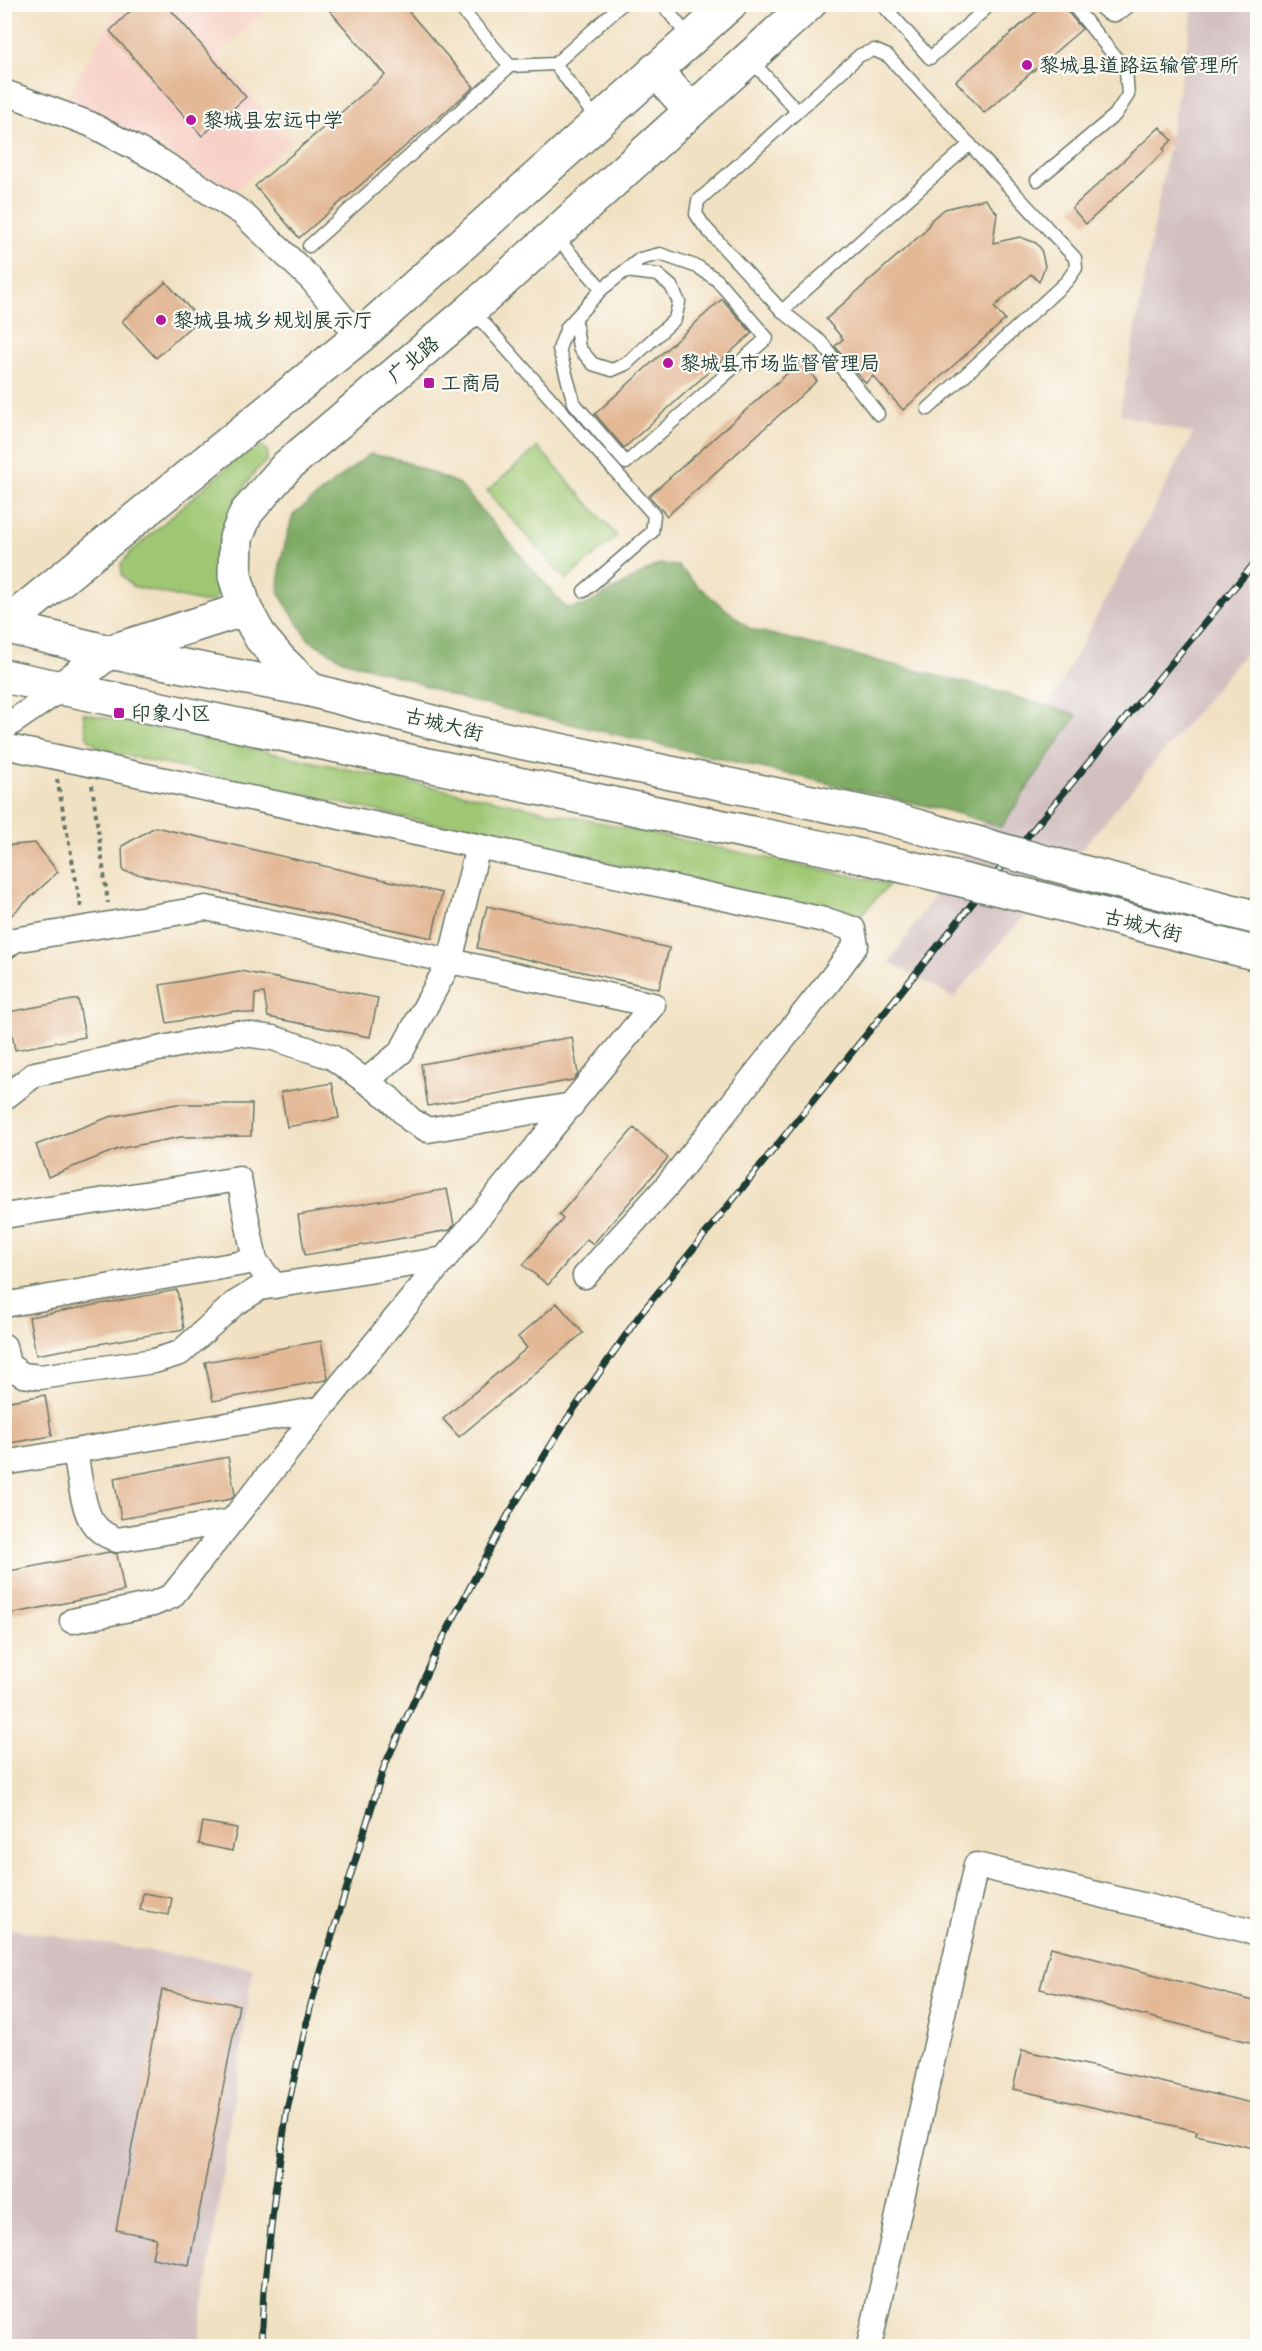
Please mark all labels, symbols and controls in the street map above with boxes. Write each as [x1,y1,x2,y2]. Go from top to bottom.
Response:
place label: 黎城县道路运输管理所 [1039,49,1239,79]
marker: 黎城县道路运输管理所 [1020,58,1034,72]
place label: 黎城县宏远中学 [203,104,343,134]
marker: 黎城县宏远中学 [184,113,198,127]
place label: 黎城县城乡规划展示厅 [173,304,373,334]
marker: 黎城县城乡规划展示厅 [154,313,168,327]
street label: 广北路 [380,327,446,389]
place label: 黎城县市场监督管理局 [680,347,880,377]
marker: 黎城县市场监督管理局 [661,356,675,370]
place label: 工商局 [441,367,501,397]
marker: 工商局 [422,376,436,390]
place label: 印象小区 [131,697,211,727]
street label: 古城大街 [402,699,487,747]
marker: 印象小区 [112,706,126,720]
street label: 古城大街 [1101,900,1186,948]

